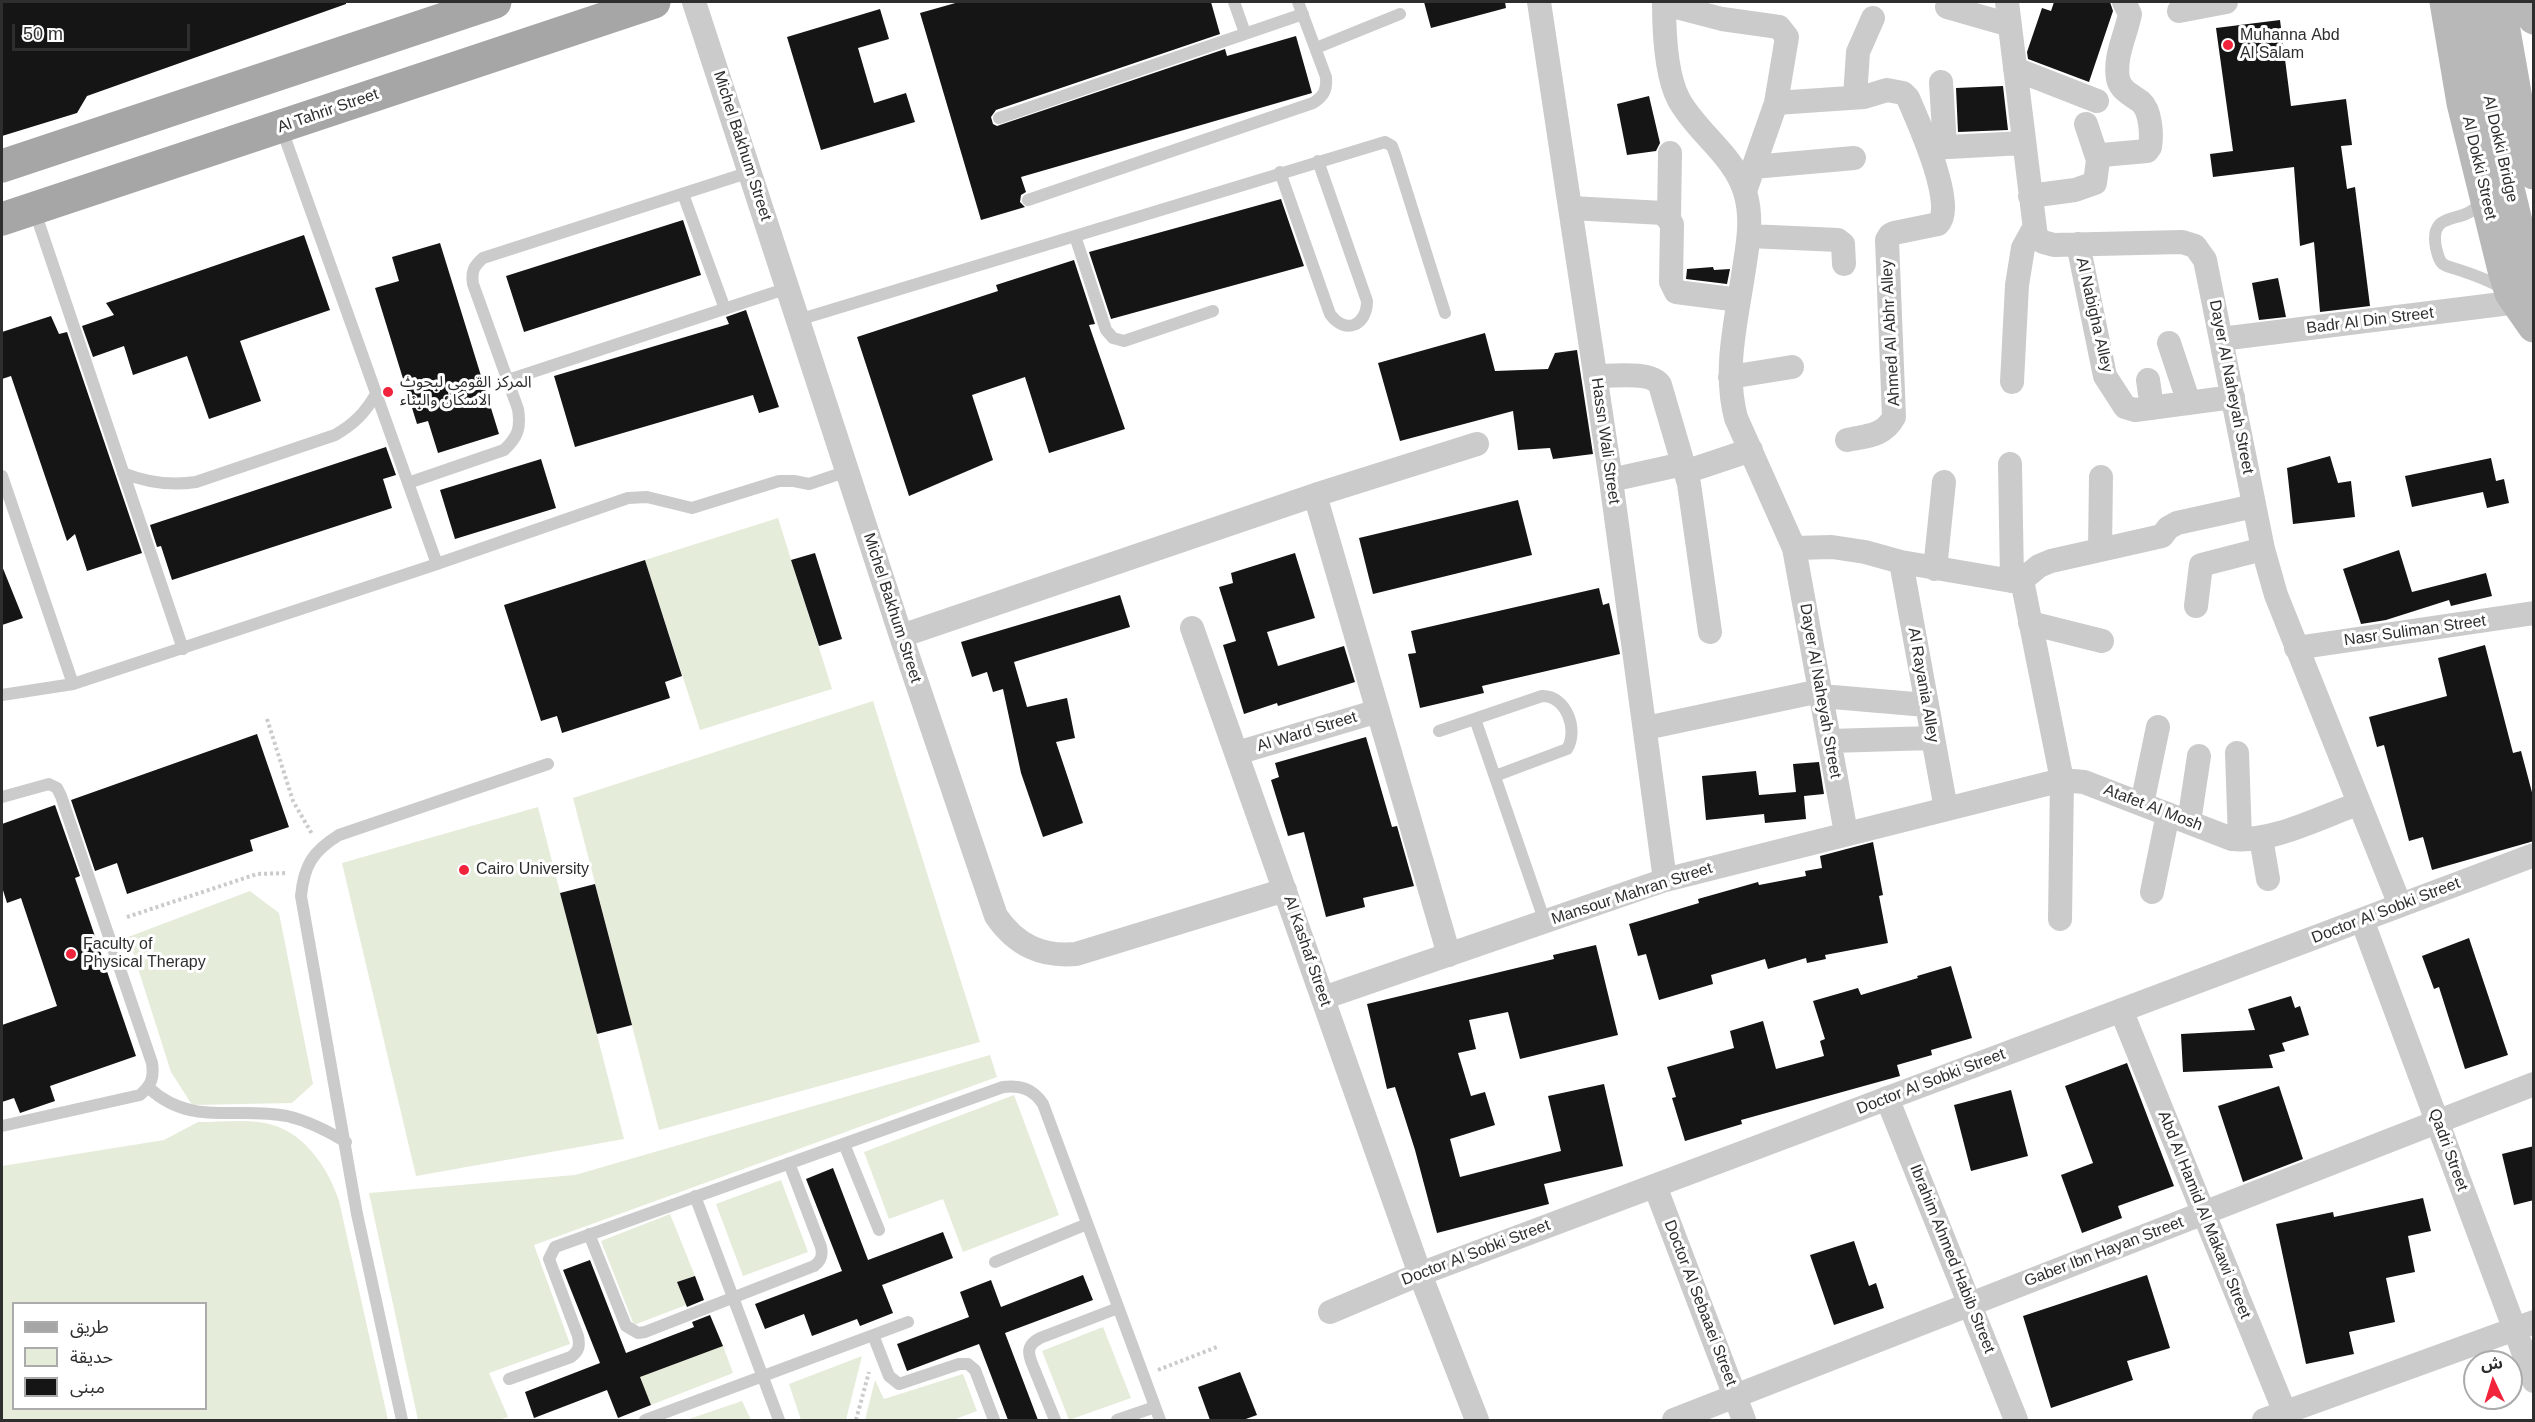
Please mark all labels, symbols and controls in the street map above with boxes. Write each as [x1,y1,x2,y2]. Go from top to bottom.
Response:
scale bar [15,12,194,50]
text: 50 m [23,24,63,44]
place label: Muhanna Abd Al Salam [2240,26,2340,64]
marker: Muhanna Abd Al Salam [2221,38,2235,52]
street label: Michel Bakhum Street [709,69,775,223]
street label: Al Tahrir Street [275,85,381,137]
street label: Al Dokki Bridge [2478,94,2522,204]
street label: Al Dokki Street [2458,114,2500,222]
street label: Al Nabigha Alley [2071,256,2117,374]
street label: Ahmed Al Abhr Alley [1878,259,1904,407]
street label: Dayer Al Naheyah Street [2205,298,2257,476]
street label: Badr Al Din Street [2305,304,2435,338]
place label: المركز القومي لبحوث الاسكان والبناء [400,373,532,411]
street label: Hassn Wali Street [1587,377,1623,505]
marker: المركز القومي لبحوث الاسكان والبناء [381,385,395,399]
street label: Michel Bakhum Street [859,531,925,685]
street label: Dayer Al Naheyah Street [1795,602,1845,780]
street label: Nasr Suliman Street [2343,612,2487,650]
street label: Al Rayania Alley [1903,626,1943,744]
street label: Al Ward Street [1255,708,1359,756]
street label: Atafet Al Mosh [2101,780,2205,836]
street label: Mansour Mahran Street [1549,859,1715,929]
place label: Cairo University [476,860,589,880]
marker: Cairo University [457,863,471,877]
street label: Doctor Al Sobki Street [2309,874,2463,948]
street label: Al Kashaf Street [1279,893,1335,1009]
place label: Faculty of Physical Therapy [83,935,206,973]
marker: Faculty of Physical Therapy [64,947,78,961]
street label: Doctor Al Sobki Street [1854,1045,2008,1119]
street label: Qadri Street [2424,1106,2472,1194]
street label: Abd Al Hamid Al Makawi Street [2153,1108,2255,1322]
street label: Ibrahim Ahmed Habib Street [1905,1162,1999,1356]
street label: Gaber Ibn Hayan Street [2022,1213,2186,1291]
street label: Doctor Al Sobki Street [1399,1216,1553,1290]
street label: Doctor Al Sebaaei Street [1659,1217,1741,1389]
legend [12,1302,207,1410]
text: طريق [70,1317,109,1337]
text: حديقة [70,1347,113,1367]
north arrow [2463,1350,2523,1410]
text: ش [2480,1354,2503,1373]
text: مبنى [70,1377,105,1397]

